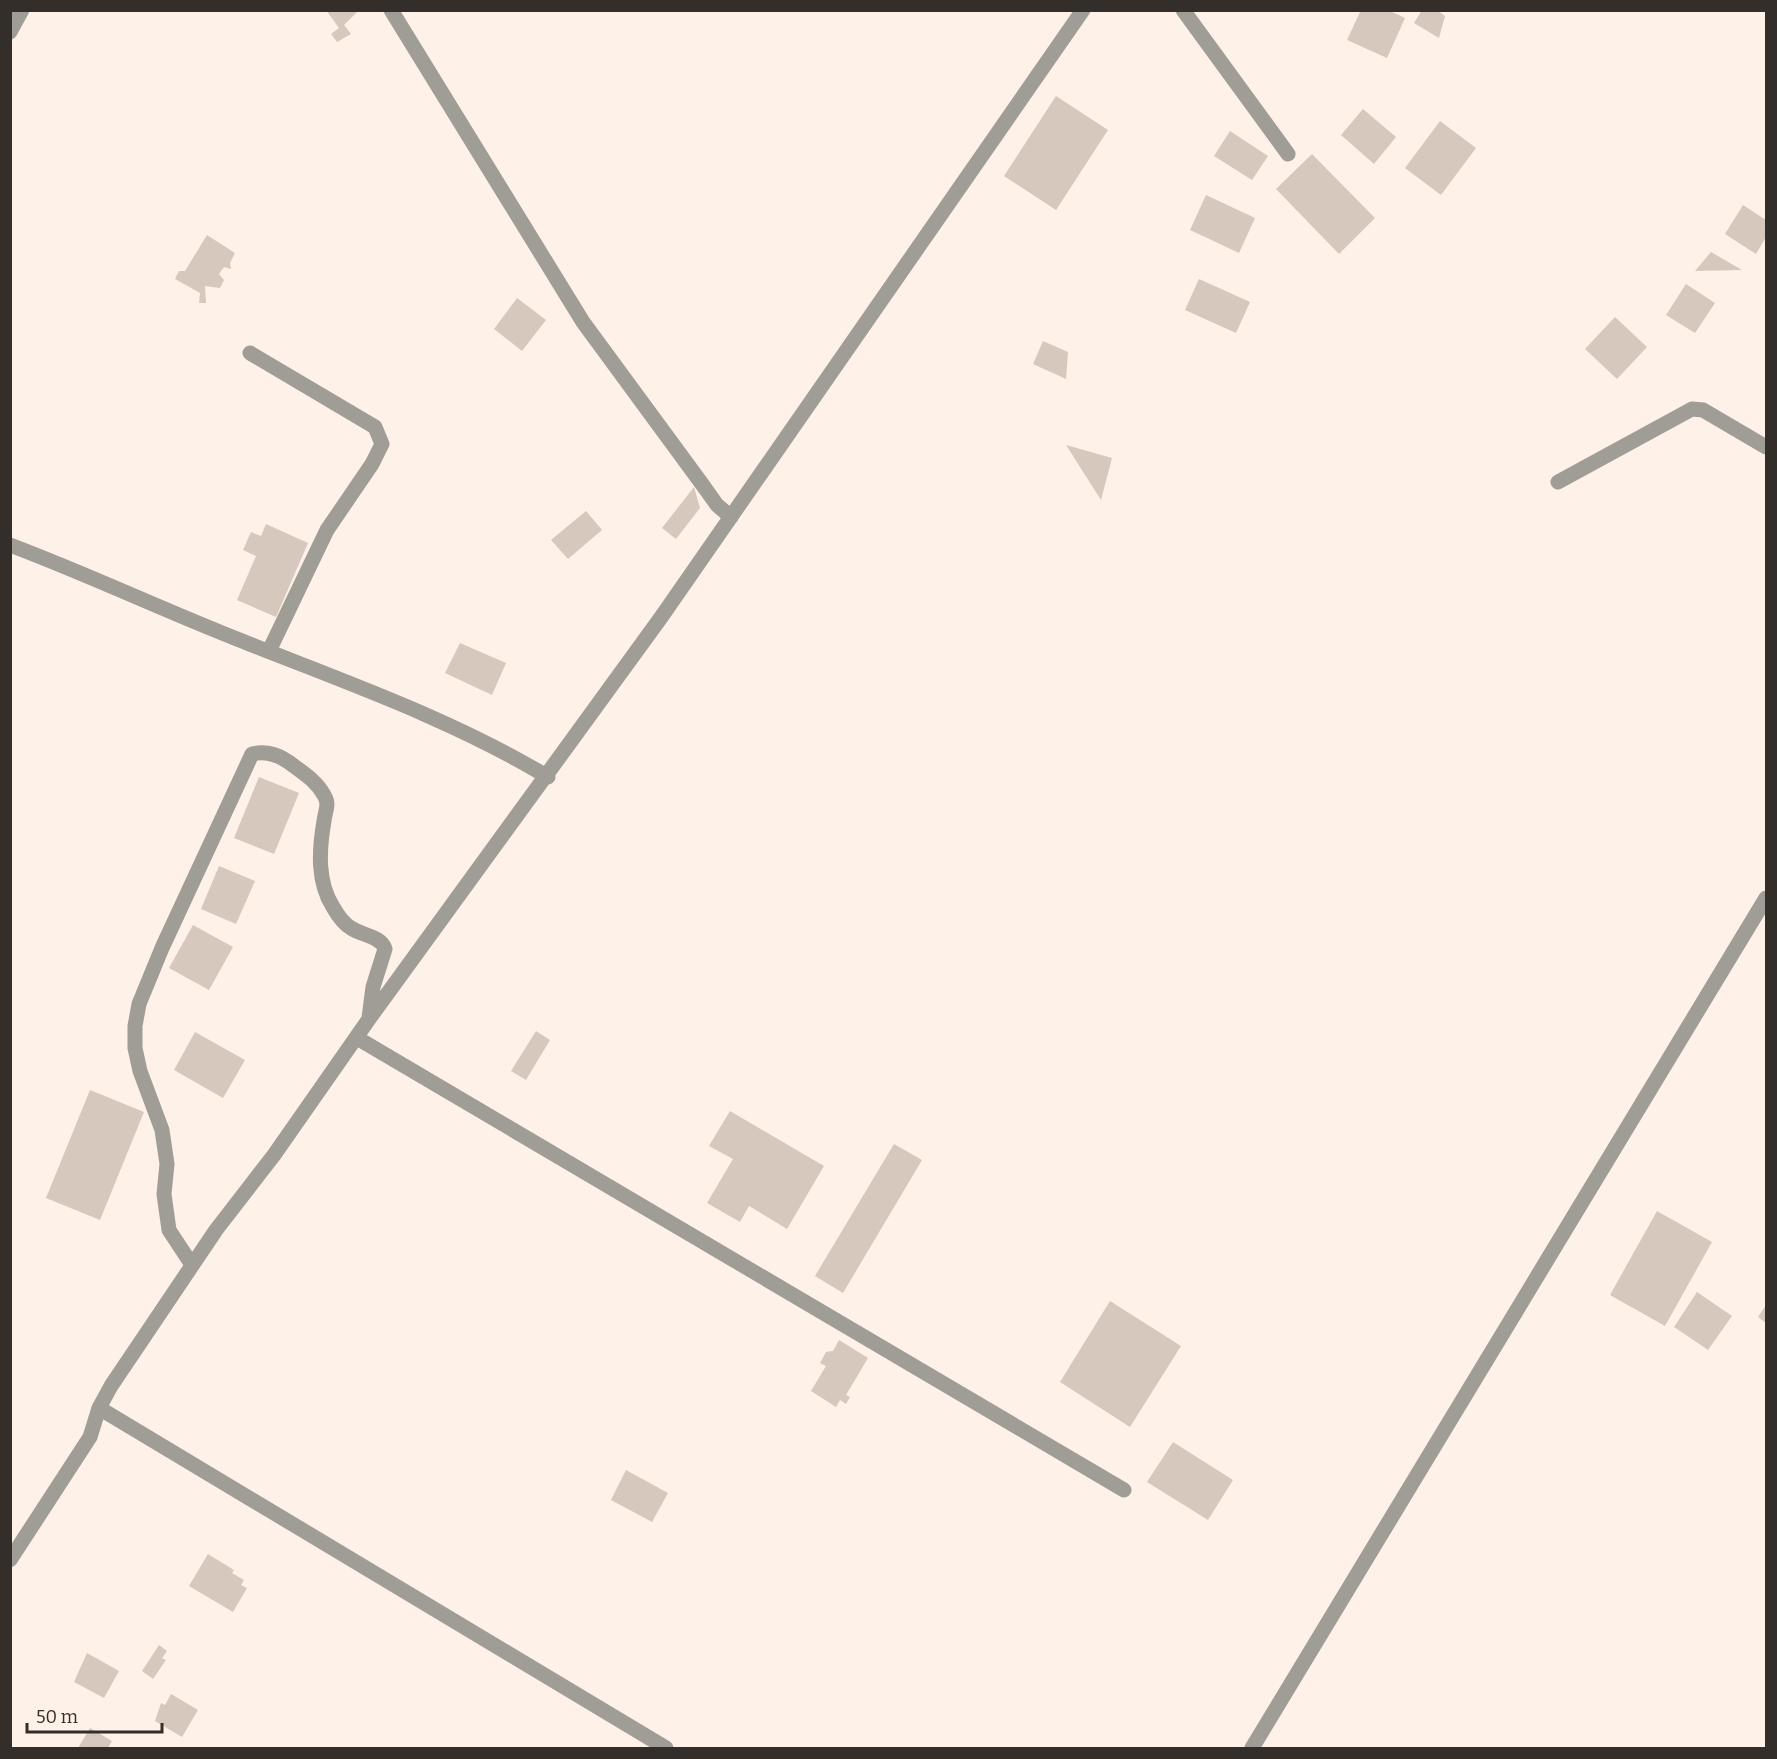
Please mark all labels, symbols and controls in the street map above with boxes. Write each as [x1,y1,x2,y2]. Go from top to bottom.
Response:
scale bar [27,1696,162,1734]
text: 50 m [36,1706,78,1728]

